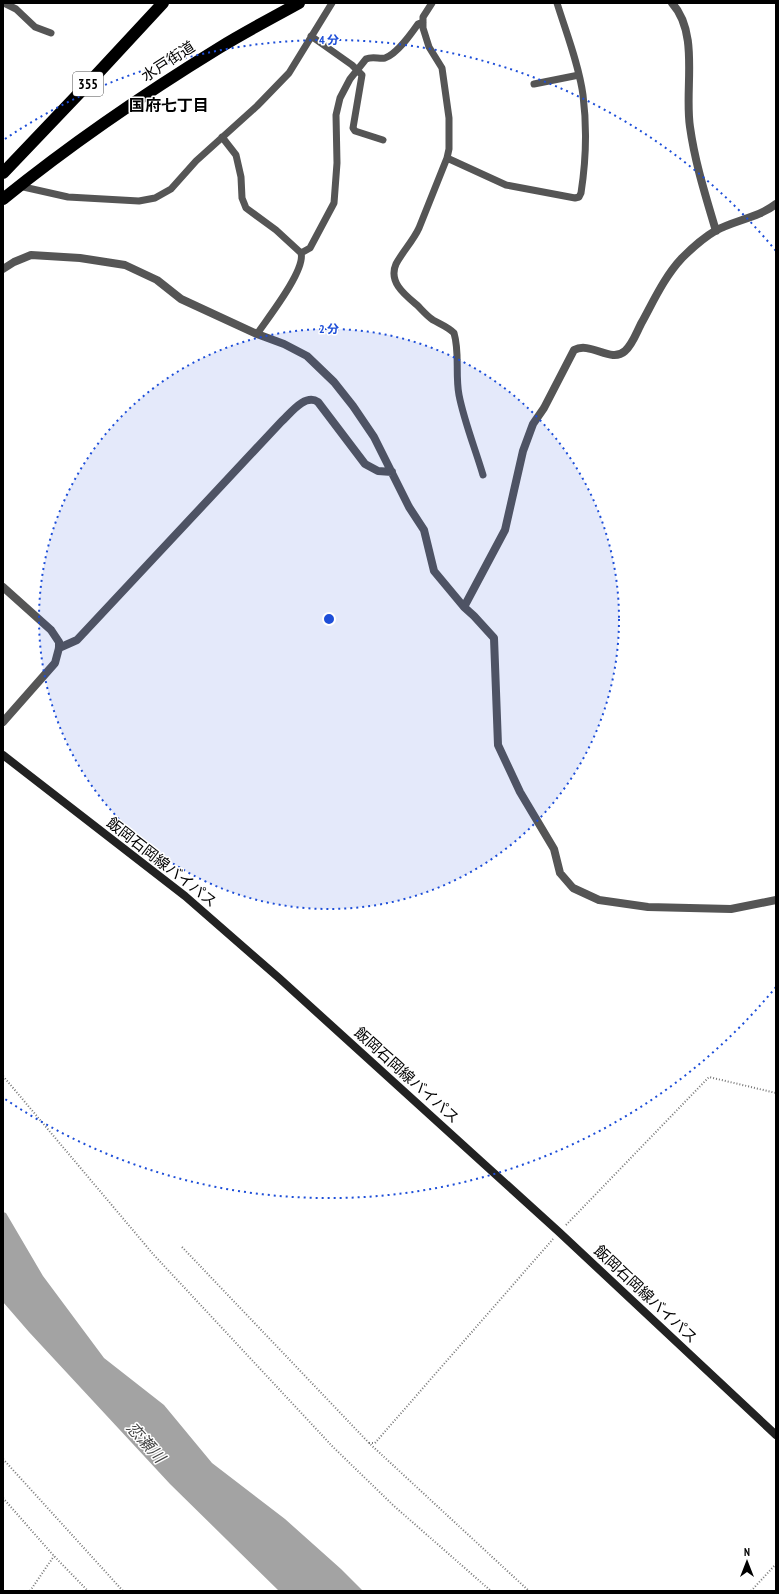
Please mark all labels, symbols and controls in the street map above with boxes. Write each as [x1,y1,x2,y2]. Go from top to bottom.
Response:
text: 4 分 [319,32,339,47]
street label: 水戸街道 [138,37,198,85]
road number: 355 [73,72,103,96]
district label: 国府七丁目 [129,95,209,115]
text: 2 分 [319,321,339,336]
centre of rings [322,612,336,626]
street label: 飯岡石岡線バイパス [103,813,221,911]
street label: 飯岡石岡線バイパス [351,1023,463,1127]
street label: 飯岡石岡線バイパス [590,1241,702,1347]
water label: 恋瀬川 [123,1417,171,1468]
north arrow [727,1542,767,1582]
text: N [744,1545,750,1559]

